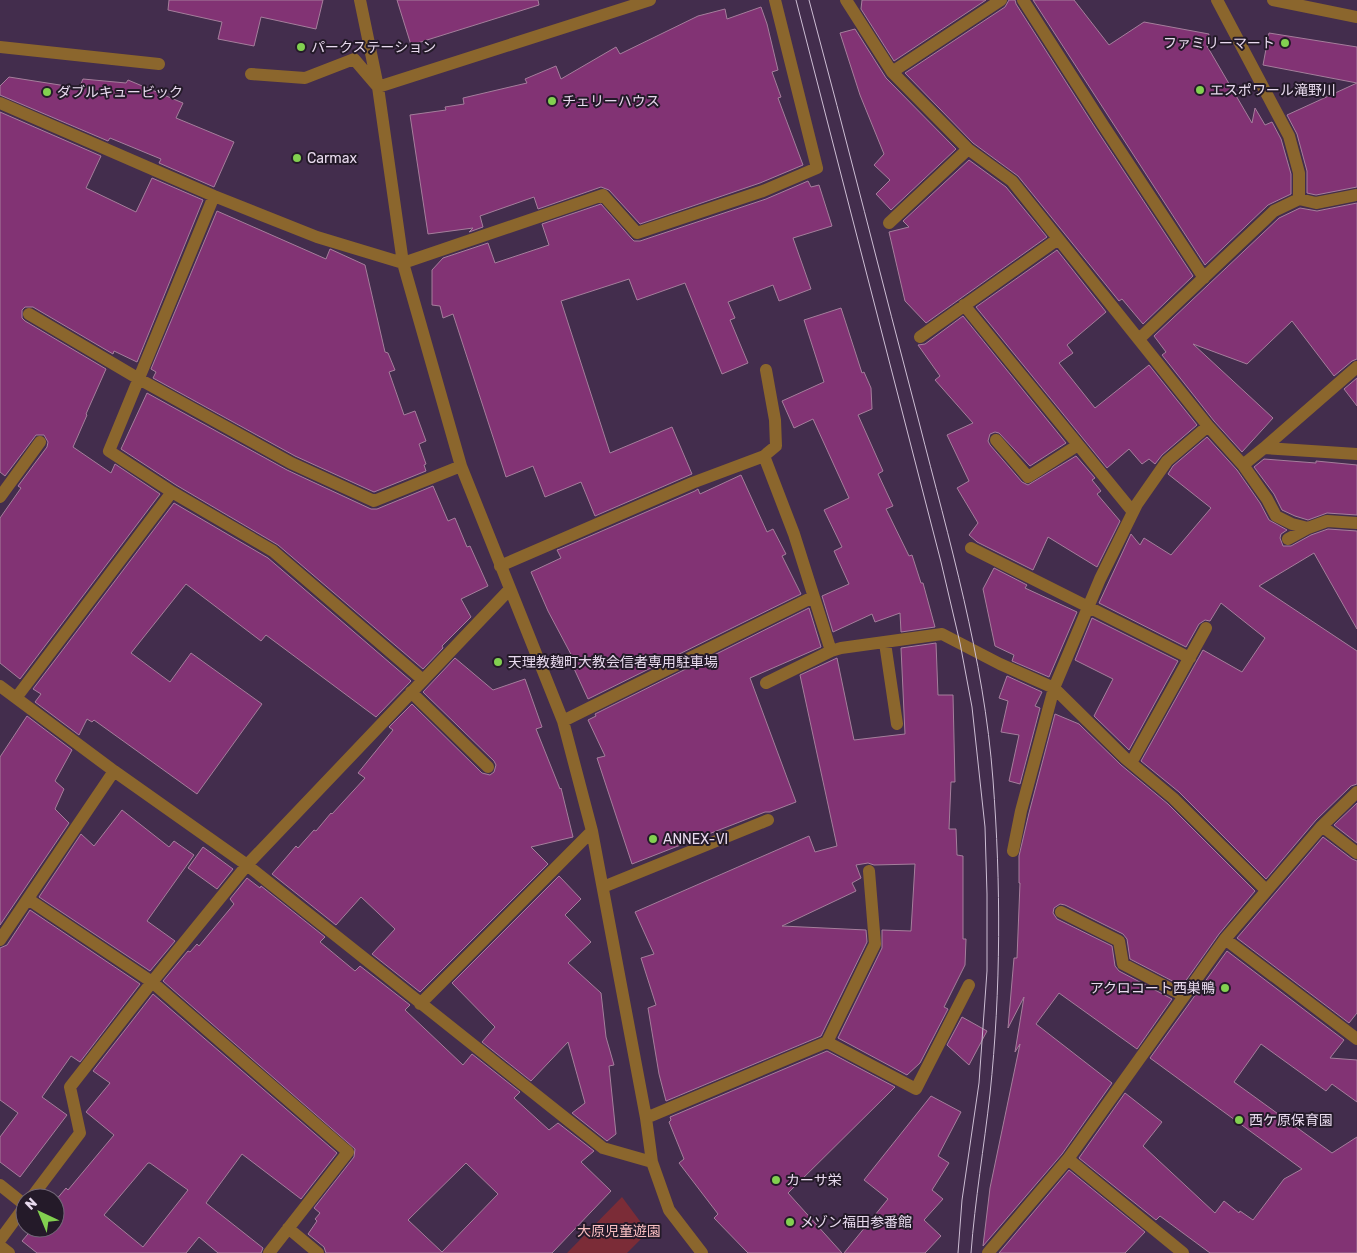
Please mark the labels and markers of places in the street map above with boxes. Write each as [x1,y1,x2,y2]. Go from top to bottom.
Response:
place label: ファミリーマート [1163,35,1275,52]
marker: ファミリーマート [1279,37,1291,49]
place label: パークステーション [311,39,436,56]
marker: パークステーション [295,41,307,53]
place label: エスポワール滝野川 [1210,82,1336,99]
place label: ダブルキュービック [57,84,183,101]
marker: エスポワール滝野川 [1194,84,1206,96]
marker: ダブルキュービック [41,86,53,98]
place label: チェリーハウス [562,93,660,110]
marker: チェリーハウス [546,95,558,107]
place label: Carmax [307,150,358,167]
marker: Carmax [291,152,303,164]
place label: 天理教麹町大教会信者専用駐車場 [508,654,718,671]
marker: 天理教麹町大教会信者専用駐車場 [492,656,504,668]
place label: ANNEX-Ⅵ [663,831,729,848]
marker: ANNEX-Ⅵ [647,833,659,845]
place label: アクロコート西巣鴨 [1090,980,1215,997]
marker: アクロコート西巣鴨 [1219,982,1231,994]
place label: 西ケ原保育園 [1249,1112,1333,1129]
marker: 西ケ原保育園 [1233,1114,1245,1126]
place label: カーサ栄 [786,1172,842,1189]
marker: カーサ栄 [770,1174,782,1186]
place label: メゾン福田参番館 [800,1214,912,1231]
marker: メゾン福田参番館 [784,1216,796,1228]

